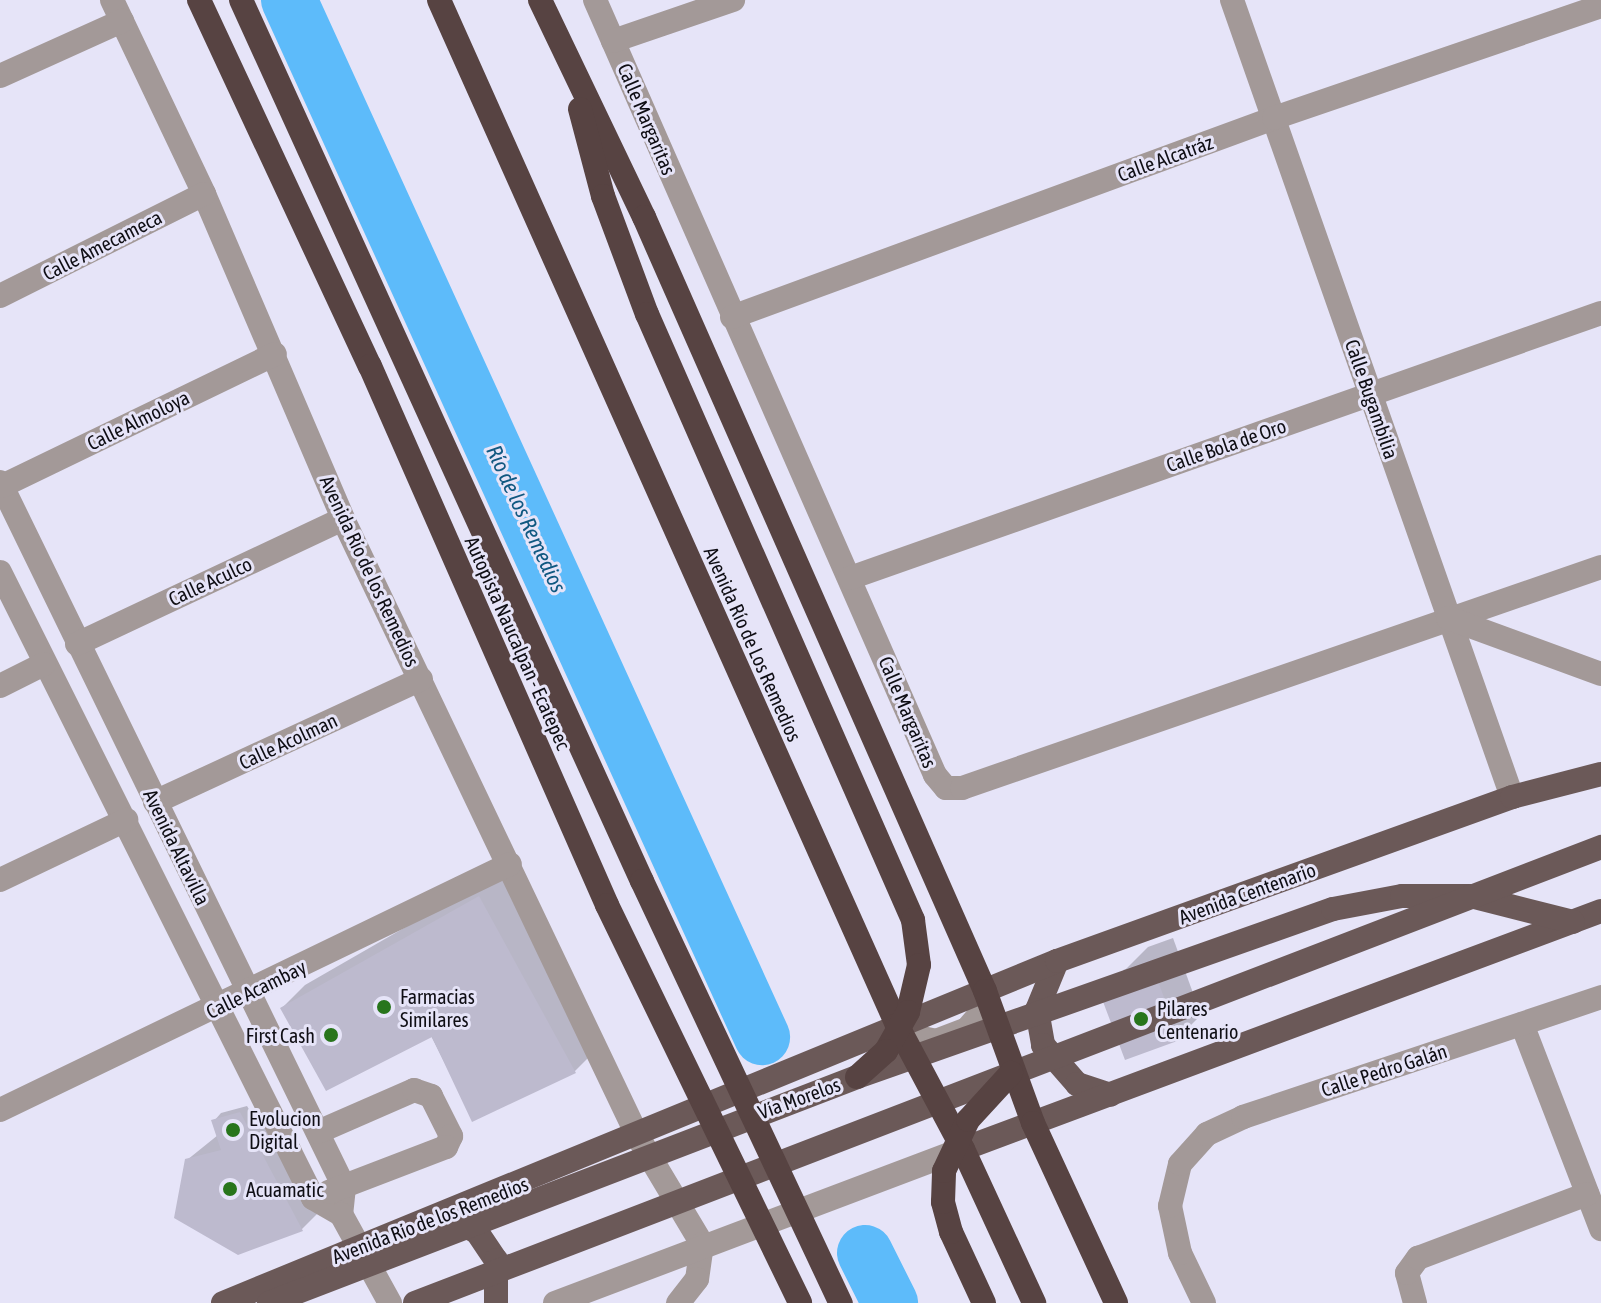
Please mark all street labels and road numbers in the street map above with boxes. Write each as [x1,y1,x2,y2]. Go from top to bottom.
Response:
street label: Calle Margaritas [613,60,681,178]
street label: Calle Alcatráz [1114,130,1216,186]
street label: Calle Amecameca [38,205,166,285]
street label: Calle Bugambilia [1340,336,1404,462]
street label: Calle Almoloya [83,385,193,455]
street label: Calle Bola de Oro [1163,413,1289,477]
street label: Avenida Río de los Remedios [315,472,425,670]
street label: Autopista Naucalpan - Ecatepec [460,533,576,753]
street label: Avenida Río de Los Remedios [699,543,807,745]
street label: Calle Aculco [164,551,256,611]
street label: Calle Margaritas [874,653,942,771]
street label: Calle Acolman [235,708,341,774]
street label: Avenida Altavilla [139,785,215,909]
street label: Avenida Centenario [1175,857,1319,929]
street label: Calle Acambay [202,954,310,1024]
street label: Calle Pedro Galán [1318,1038,1450,1102]
street label: Vía Morelos [755,1072,843,1124]
street label: Avenida Río de los Remedios [329,1172,531,1268]

